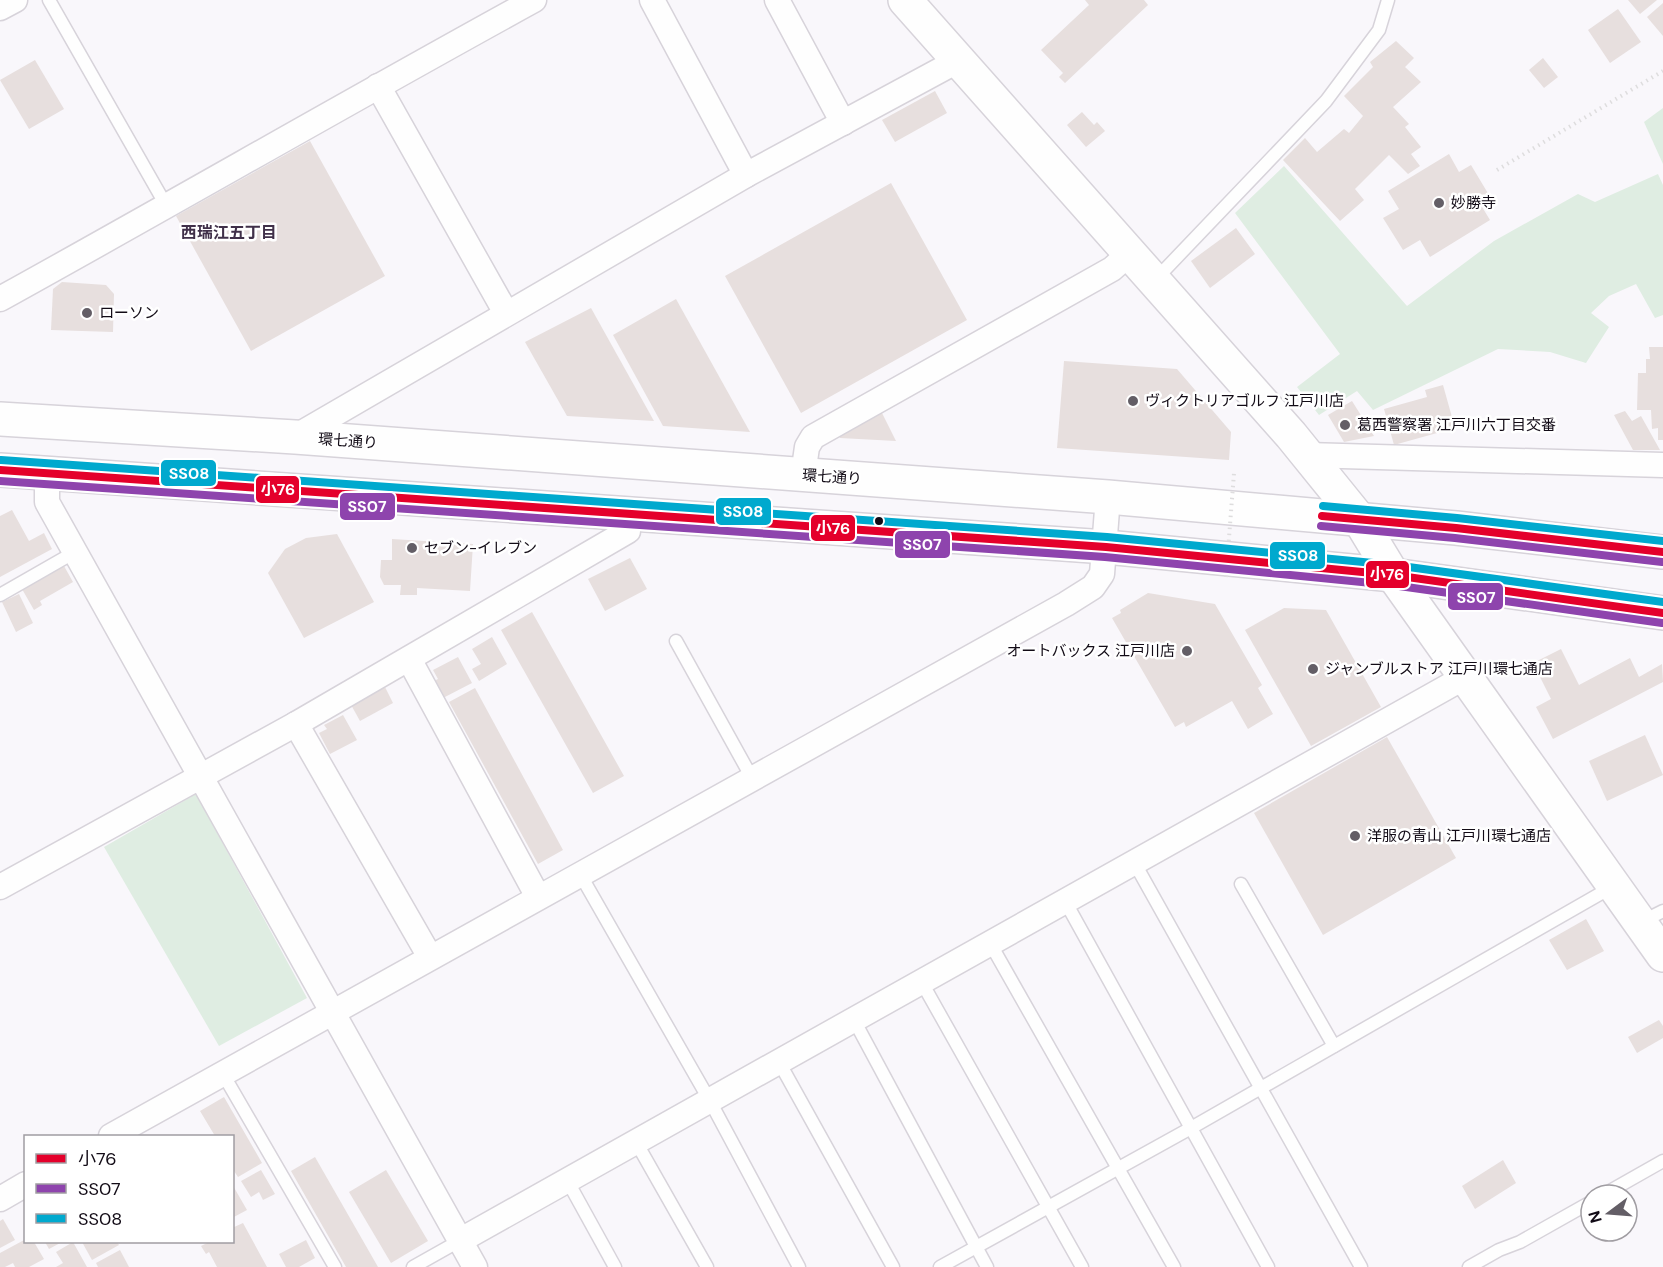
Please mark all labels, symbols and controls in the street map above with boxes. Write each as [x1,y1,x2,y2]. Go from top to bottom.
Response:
place label: 妙勝寺 [1451,193,1496,213]
marker: 妙勝寺 [1432,196,1446,210]
district label: 西瑞江五丁目 [181,222,277,243]
place label: ローソン [99,303,159,323]
marker: ローソン [80,306,94,320]
place label: ヴィクトリアゴルフ 江戸川店 [1145,391,1344,411]
marker: ヴィクトリアゴルフ 江戸川店 [1126,394,1140,408]
place label: 葛西警察署 江戸川六丁目交番 [1357,415,1556,435]
marker: 葛西警察署 江戸川六丁目交番 [1338,418,1352,432]
street label: 環七通り [317,429,379,453]
line badge: SS08 [160,459,217,487]
text: SS08 [169,463,209,484]
street label: 環七通り [801,465,863,489]
line badge: 小76 [255,475,300,504]
text: 小76 [261,479,295,500]
line badge: SS07 [339,492,396,521]
text: SS07 [347,496,387,517]
line badge: SS08 [715,497,772,526]
text: SS08 [723,501,763,522]
line badge: 小76 [810,514,856,542]
unlabelled marker [873,515,885,527]
text: 小76 [816,518,850,539]
line badge: SS07 [894,530,951,559]
text: SS07 [902,534,942,555]
place label: セブン-イレブン [424,538,537,558]
marker: セブン-イレブン [405,541,419,555]
line badge: SS08 [1269,541,1326,570]
text: SS08 [1278,545,1318,566]
line badge: 小76 [1365,560,1410,589]
text: 小76 [1370,564,1404,585]
line badge: SS07 [1447,582,1504,611]
text: SS07 [1456,587,1496,608]
place label: オートバックス 江戸川店 [1006,641,1175,661]
marker: オートバックス 江戸川店 [1180,644,1194,658]
place label: ジャンブルストア 江戸川環七通店 [1325,659,1553,679]
marker: ジャンブルストア 江戸川環七通店 [1306,662,1320,676]
place label: 洋服の青山 江戸川環七通店 [1367,826,1551,846]
marker: 洋服の青山 江戸川環七通店 [1348,829,1362,843]
legend [24,1135,234,1243]
text: 小76 [78,1147,116,1171]
text: SS07 [78,1177,121,1201]
north arrow [1579,1183,1639,1243]
text: SS08 [78,1207,122,1231]
text: N [1583,1208,1607,1226]

